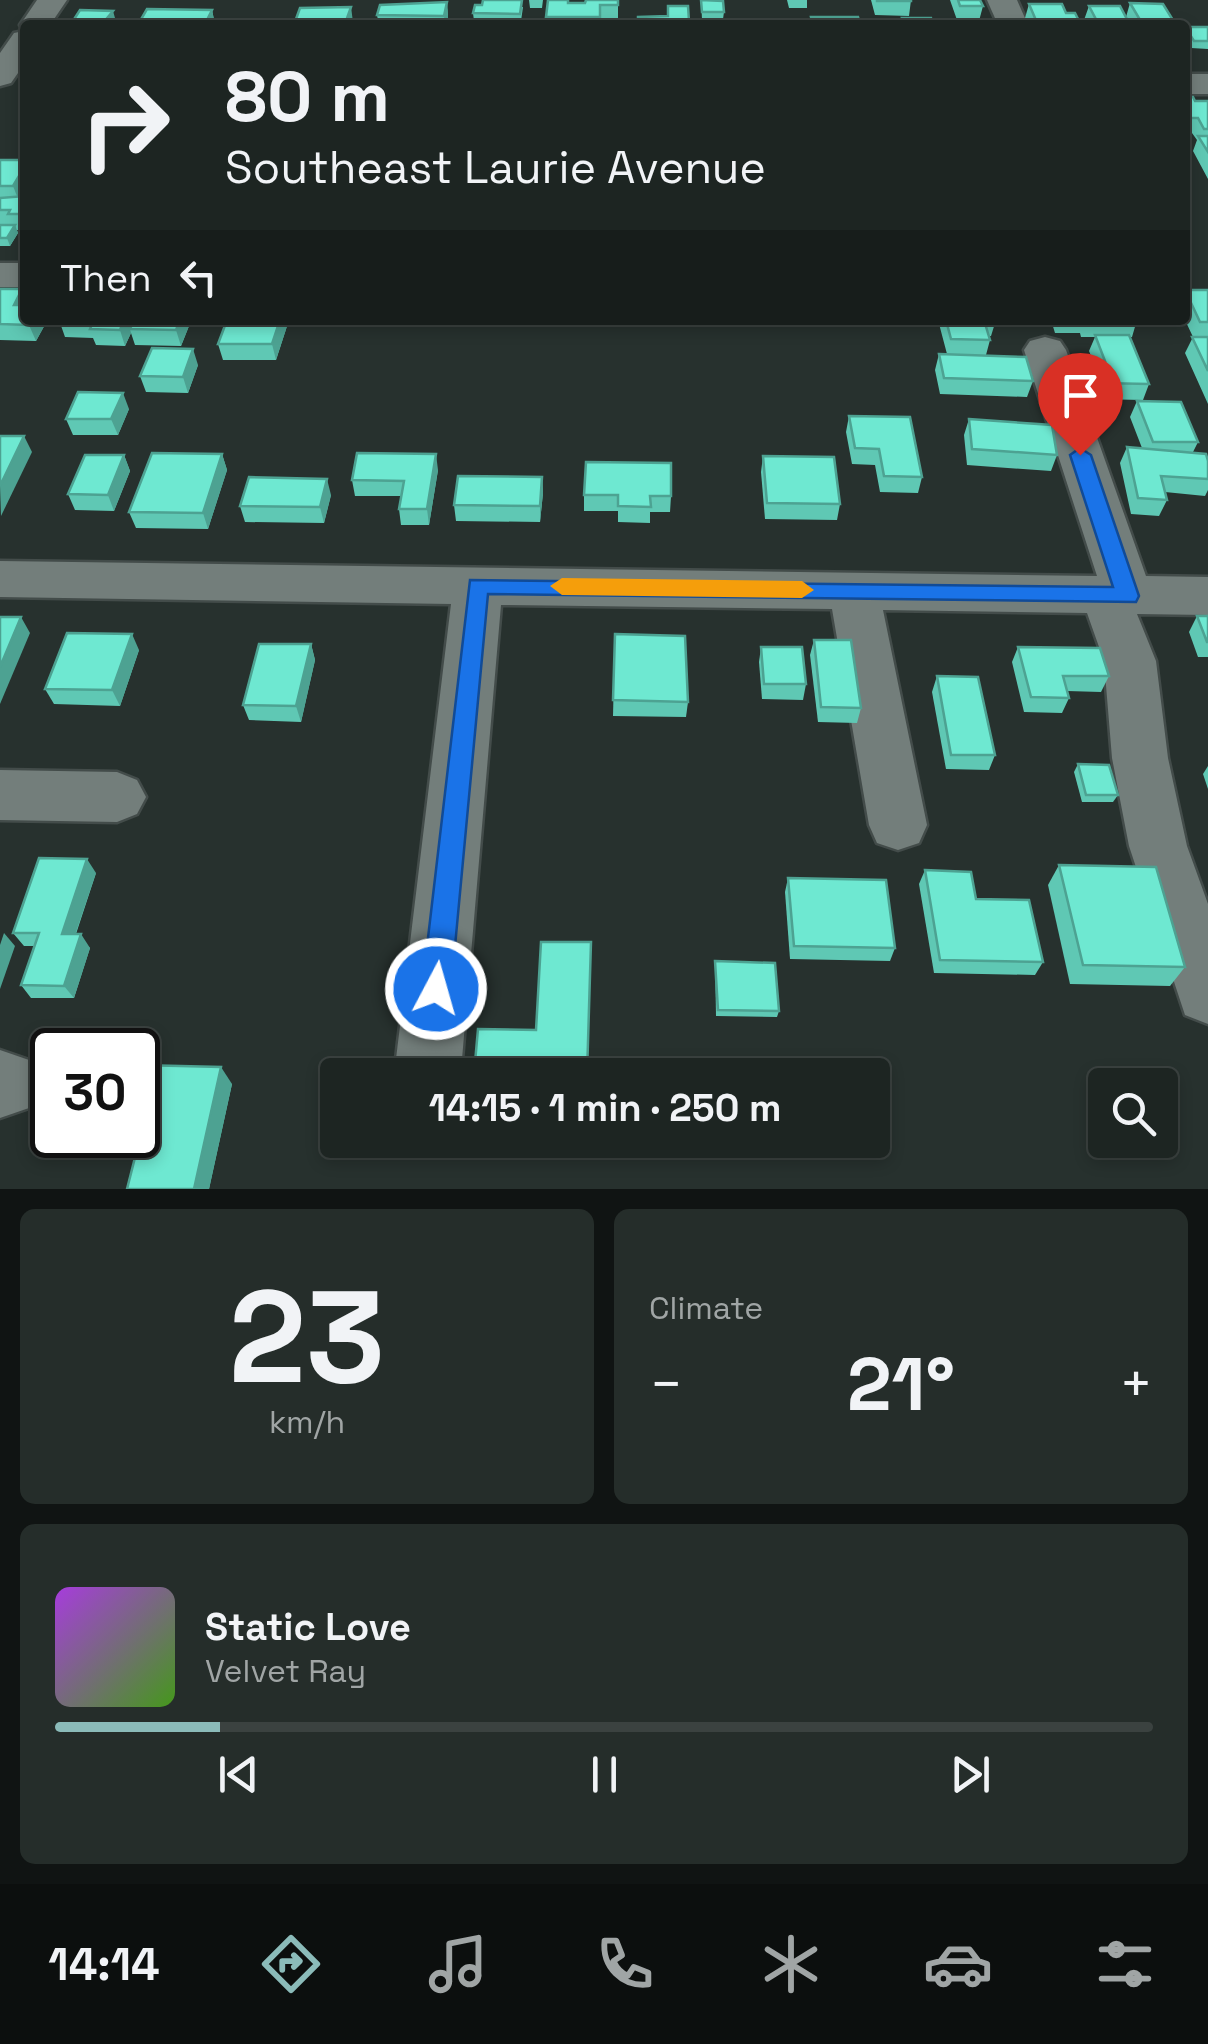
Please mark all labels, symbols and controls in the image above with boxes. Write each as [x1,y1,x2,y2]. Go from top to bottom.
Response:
text: 80 m [225,52,390,141]
icon: right [60,60,190,190]
text: Southeast Laurie Avenue [225,139,766,196]
icon: left [171,250,226,305]
text: Then [60,254,151,302]
pin [1038,353,1123,456]
icon: arrive [1053,368,1108,423]
position arrow [384,937,488,1041]
speed limit sign: 30 [30,1028,160,1158]
map controls [1088,1068,1178,1158]
button: search [1088,1068,1178,1158]
text: 14:15 · 1 min · 250 m [429,1084,781,1132]
text: 23 [229,1254,385,1420]
text: Climate [649,1288,763,1328]
text: 21° [847,1336,955,1432]
text: − [649,1349,683,1419]
text: + [1119,1349,1153,1419]
text: km/h [269,1402,345,1442]
text: Static Love [205,1603,411,1651]
text: Velvet Ray [205,1651,366,1691]
icon: previous [211,1747,266,1802]
icon: pause [577,1747,632,1802]
icon: next [943,1747,998,1802]
icon: directions [256,1929,326,1999]
icon: music [423,1929,493,1999]
icon: phone [590,1929,660,1999]
icon: climate [756,1929,826,1999]
icon: car [923,1929,993,1999]
icon: filters [1090,1929,1160,1999]
text: 14:14 [48,1936,160,1993]

